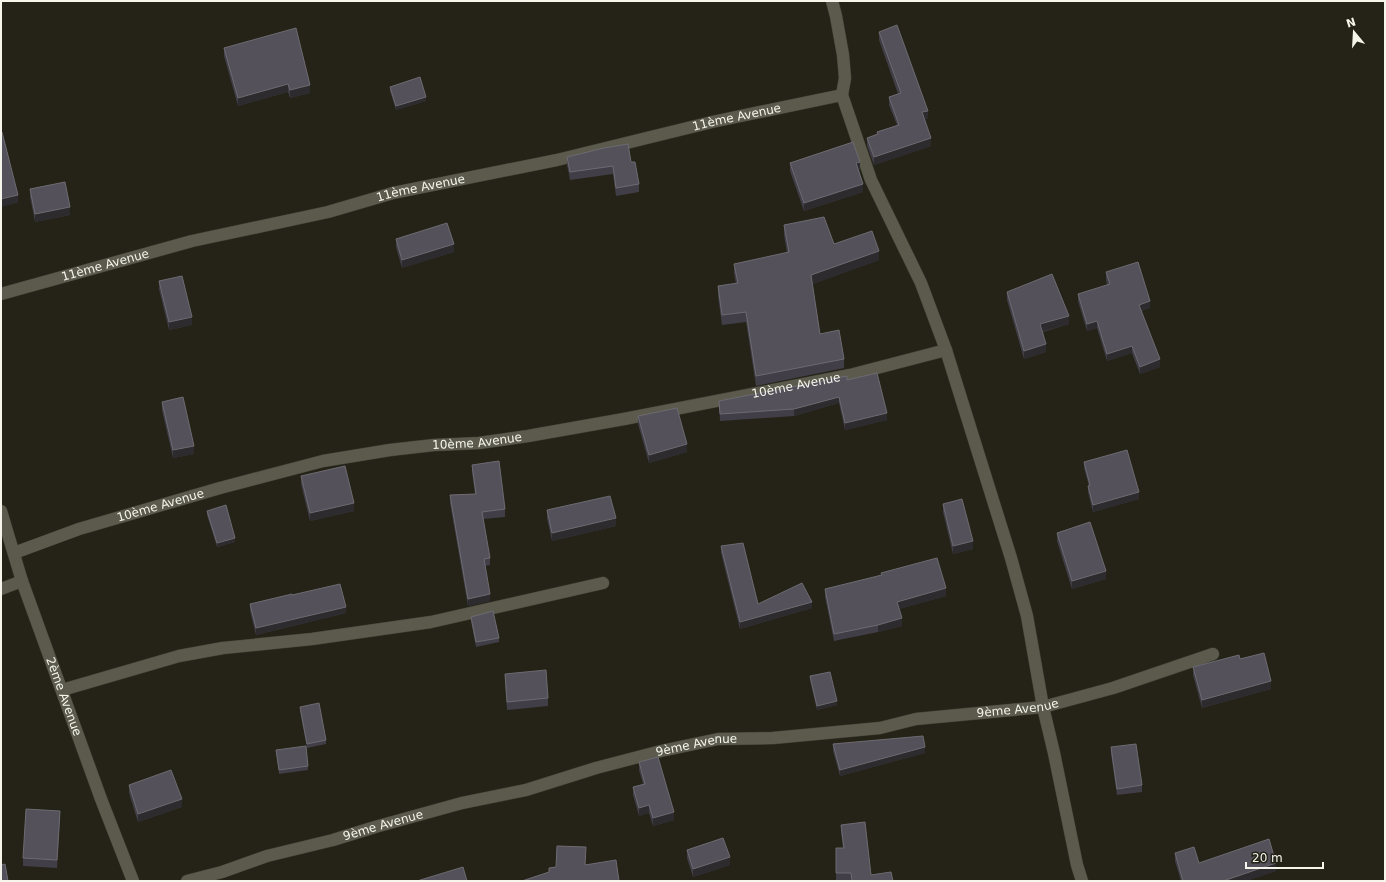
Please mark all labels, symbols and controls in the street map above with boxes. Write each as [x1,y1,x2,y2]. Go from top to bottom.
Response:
north arrow [1334,12,1374,52]
text: N [1345,15,1357,31]
street label: 11ème Avenue [691,101,782,134]
street label: 11ème Avenue [375,172,466,205]
street label: 11ème Avenue [60,246,150,284]
street label: 10ème Avenue [750,370,842,401]
street label: 10ème Avenue [432,430,523,452]
street label: 10ème Avenue [115,486,206,525]
street label: 2ème Avenue [43,655,85,738]
street label: 9ème Avenue [976,696,1060,720]
street label: 9ème Avenue [654,732,737,759]
street label: 9ème Avenue [341,807,425,843]
scale bar [1246,844,1323,870]
text: 20 m [1252,851,1283,865]

